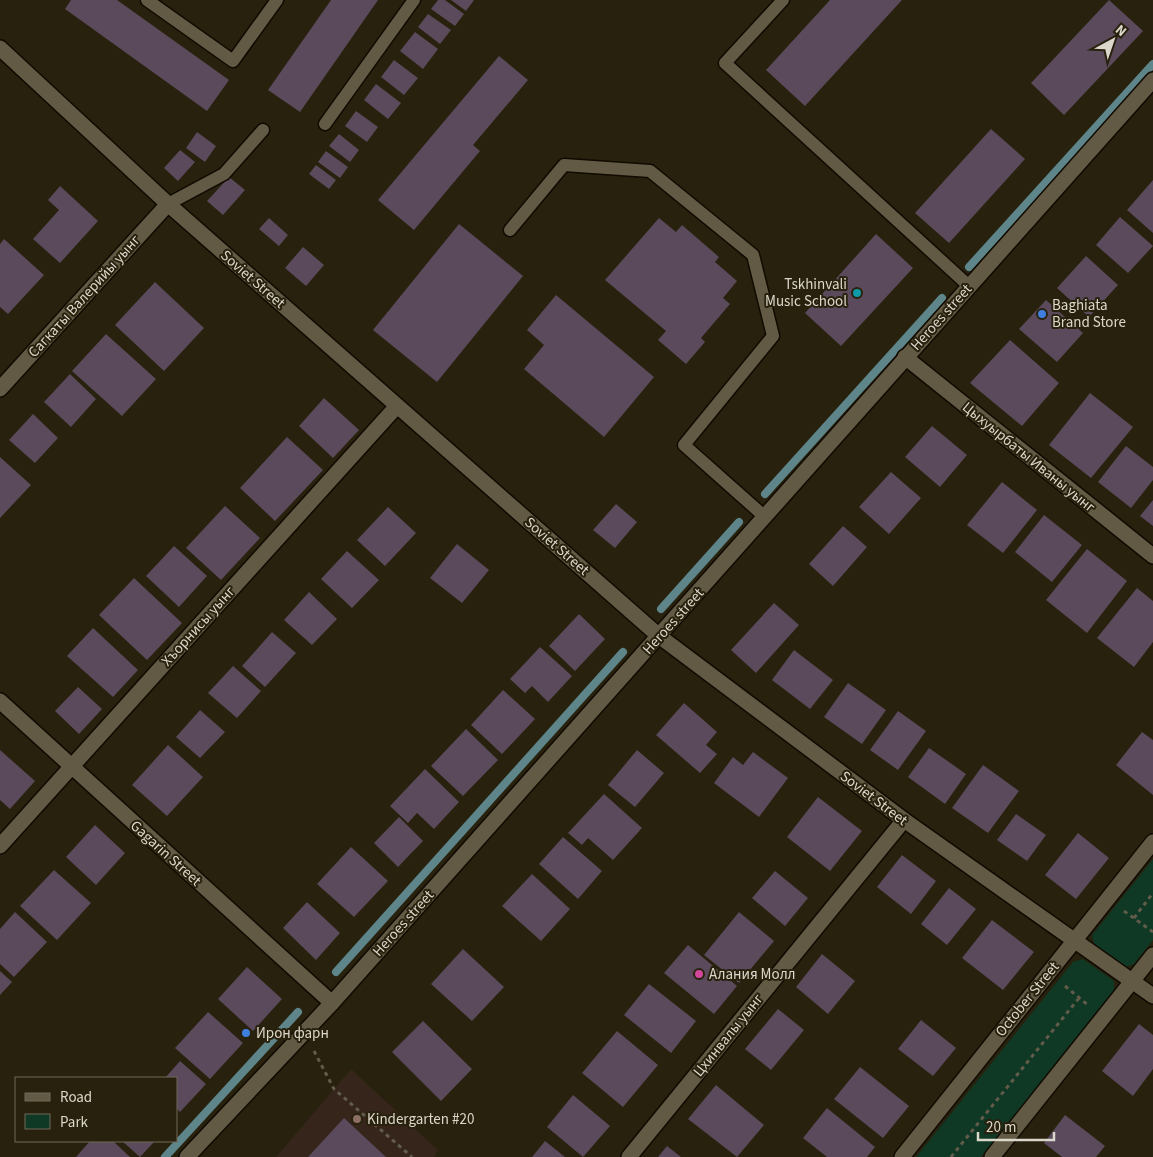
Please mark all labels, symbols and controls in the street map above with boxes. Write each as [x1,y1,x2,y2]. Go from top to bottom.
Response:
north arrow [1088,15,1138,65]
text: N [1111,20,1131,41]
street label: Сагкаты Валерийы уынг [23,230,145,362]
street label: Soviet Street [216,245,290,313]
place label: Tskhinvali Music School [765,274,847,312]
street label: Heroes street [906,279,977,355]
marker: Tskhinvali Music School [851,287,863,299]
place label: Baghiata Brand Store [1052,295,1126,333]
marker: Baghiata Brand Store [1036,308,1048,320]
street label: Цыхуырбаты Иваны уынг [958,397,1100,518]
street label: Soviet Street [520,512,594,580]
street label: Хъорнисы уынг [157,582,240,671]
street label: Heroes street [638,583,709,659]
street label: Soviet Street [836,766,912,831]
street label: Gagarin Street [125,816,206,891]
street label: Heroes street [368,885,439,961]
street label: October Street [991,957,1064,1041]
place label: Алания Молл [709,964,796,985]
marker: Алания Молл [693,968,705,980]
street label: Цхинвалы уынг [688,989,768,1081]
place label: Ирон фарн [256,1023,329,1044]
marker: Ирон фарн [240,1027,252,1039]
legend [15,1077,178,1142]
text: Road [60,1087,92,1108]
place label: Kindergarten #20 [367,1109,474,1130]
scale bar [978,1110,1054,1142]
text: Park [60,1112,89,1133]
marker: Kindergarten #20 [351,1113,363,1125]
text: 20 m [986,1117,1016,1138]

